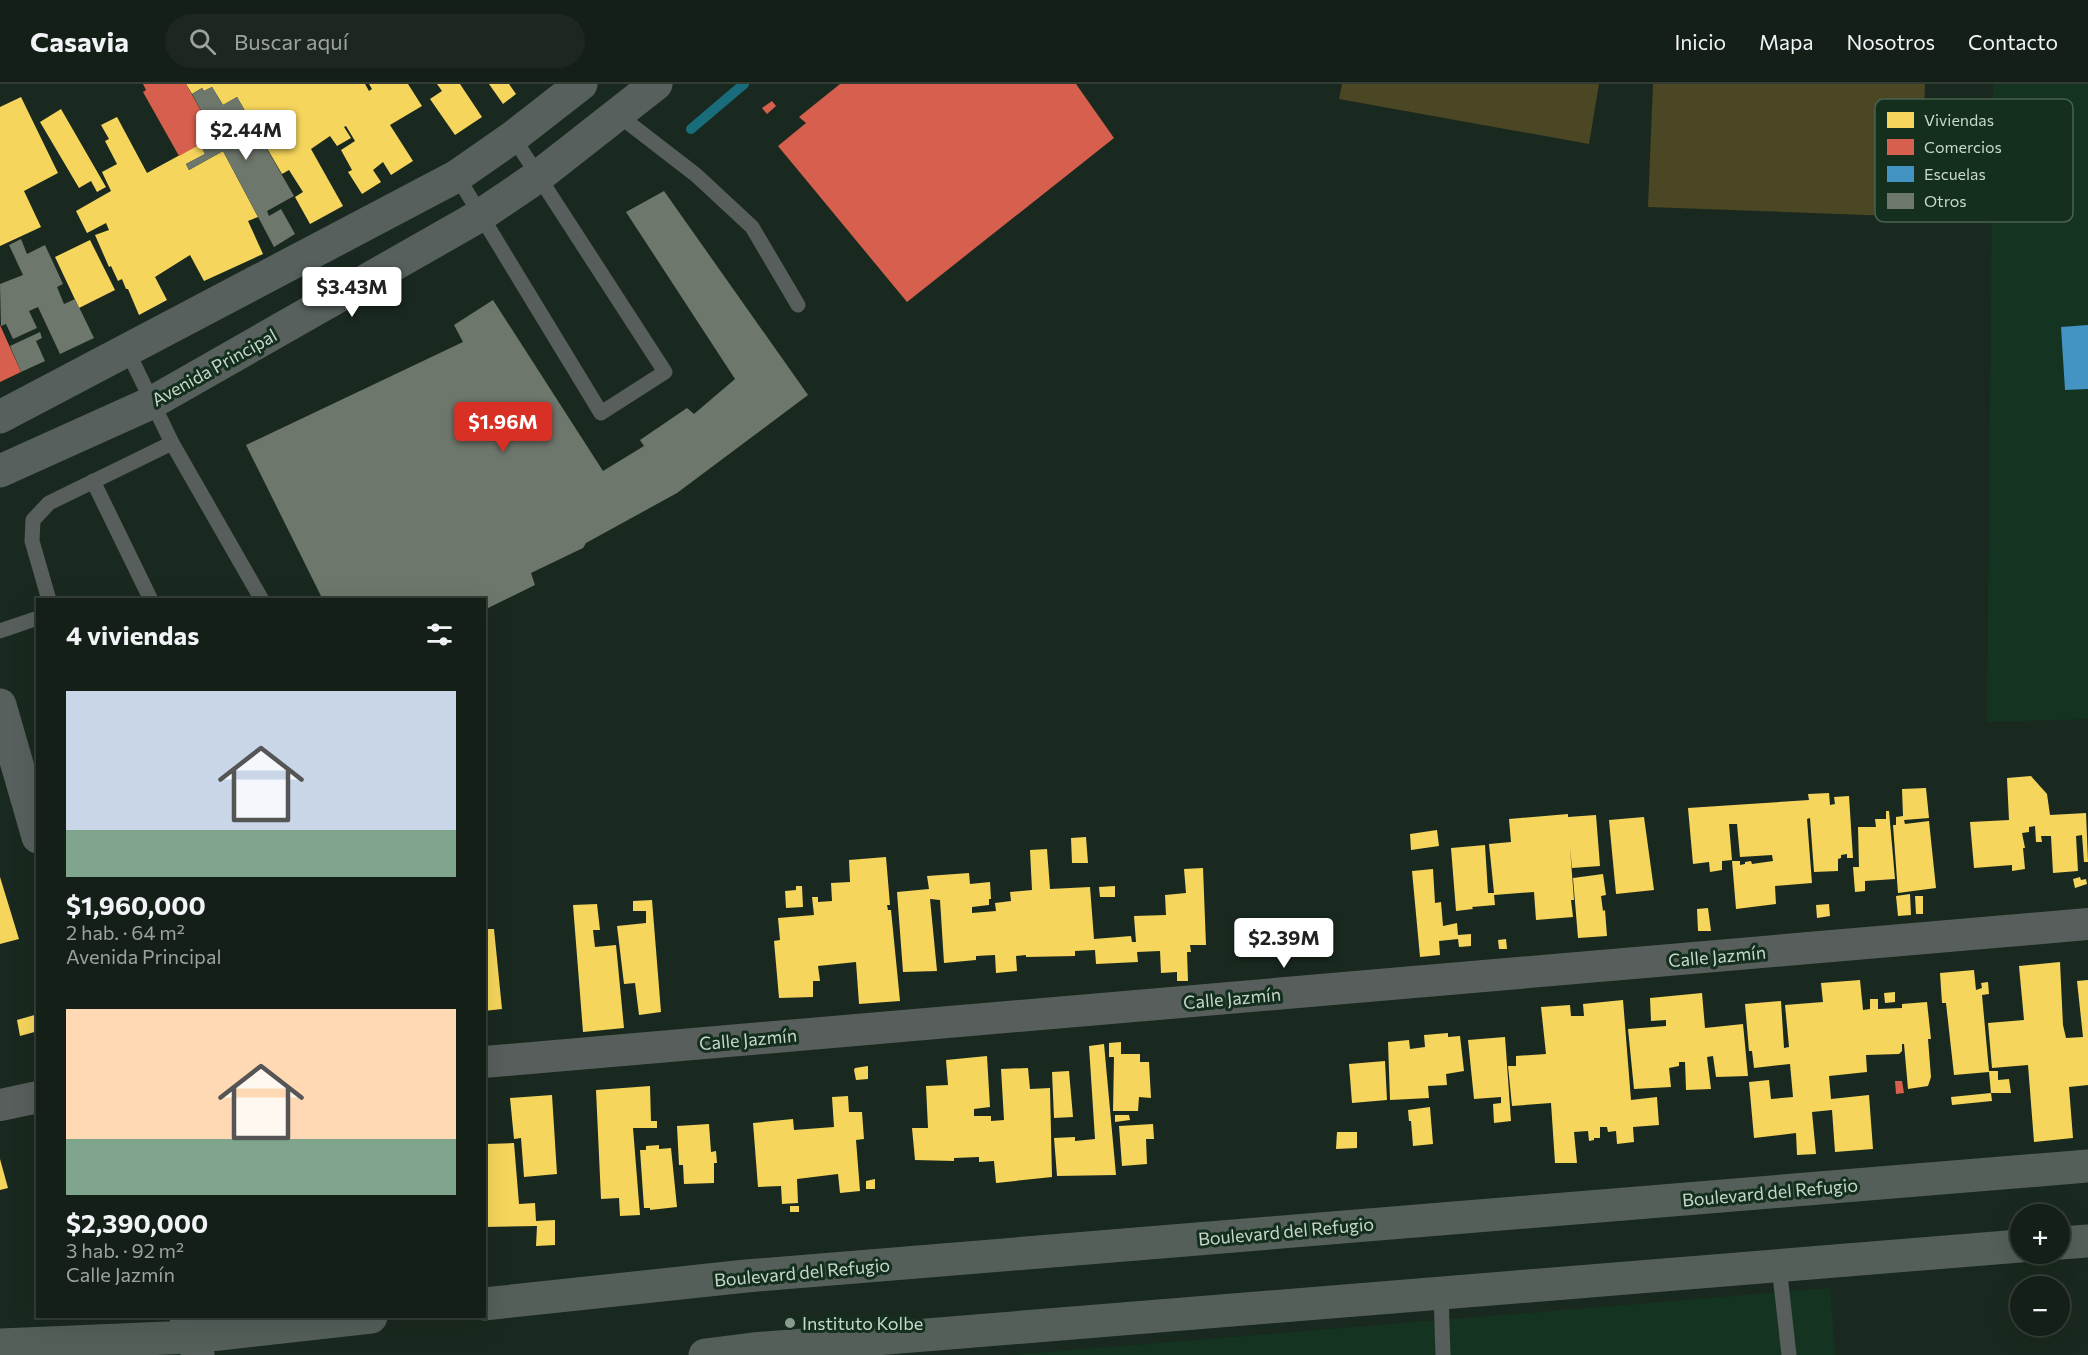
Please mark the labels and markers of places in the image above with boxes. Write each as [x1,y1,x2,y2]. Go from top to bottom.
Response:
pin: $2.44M [197,110,295,161]
pin: $3.43M [303,267,401,318]
pin: $1.96M [454,402,552,453]
pin: $2.39M [1235,918,1333,969]
place label: Instituto Kolbe [802,1312,923,1334]
marker: Instituto Kolbe [783,1316,797,1330]

